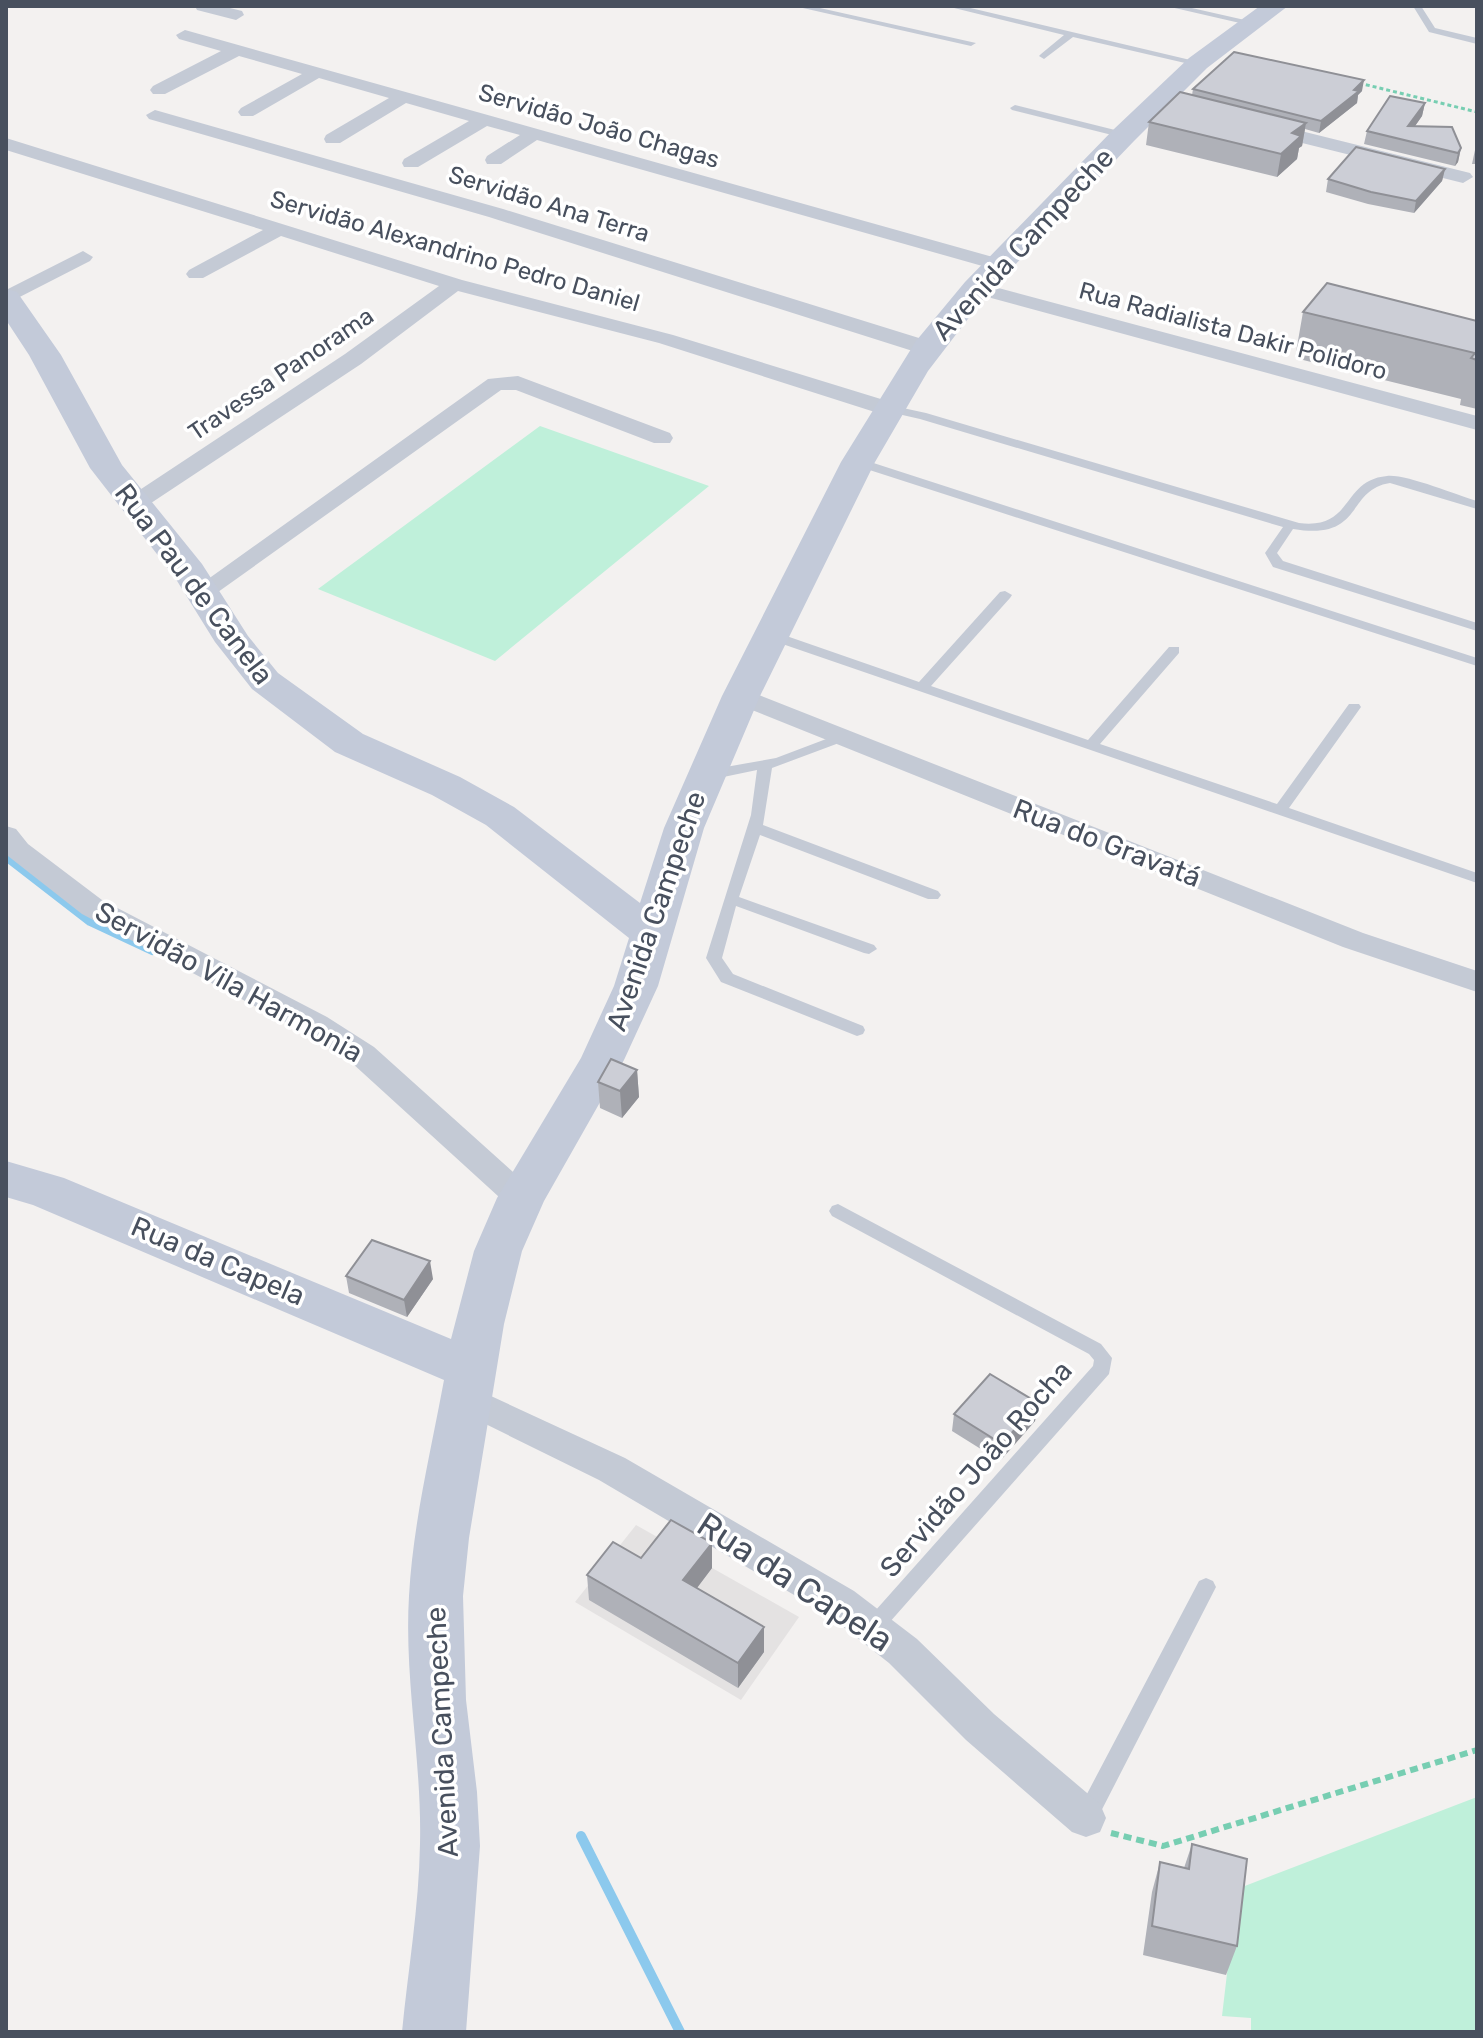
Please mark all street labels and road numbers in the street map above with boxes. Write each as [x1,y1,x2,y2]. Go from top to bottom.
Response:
street label: Servidão João Chagas [475,78,723,174]
street label: Avenida Campeche [925,141,1121,347]
street label: Servidão Ana Terra [445,160,653,248]
street label: Servidão Alexandrino Pedro Daniel [267,185,643,317]
street label: Rua Radialista Dakir Polidoro [1076,276,1390,386]
street label: Travessa Panorama [183,302,379,446]
street label: Rua Pau de Canela [108,477,280,691]
street label: Avenida Campeche [600,787,712,1035]
street label: Rua do Gravatá [1008,792,1206,894]
street label: Servidão Vila Harmonia [89,895,369,1069]
street label: Rua da Capela [126,1210,310,1312]
street label: Servidão João Rocha [873,1354,1079,1584]
street label: Rua da Capela [690,1504,900,1660]
street label: Avenida Campeche [419,1606,465,1858]

